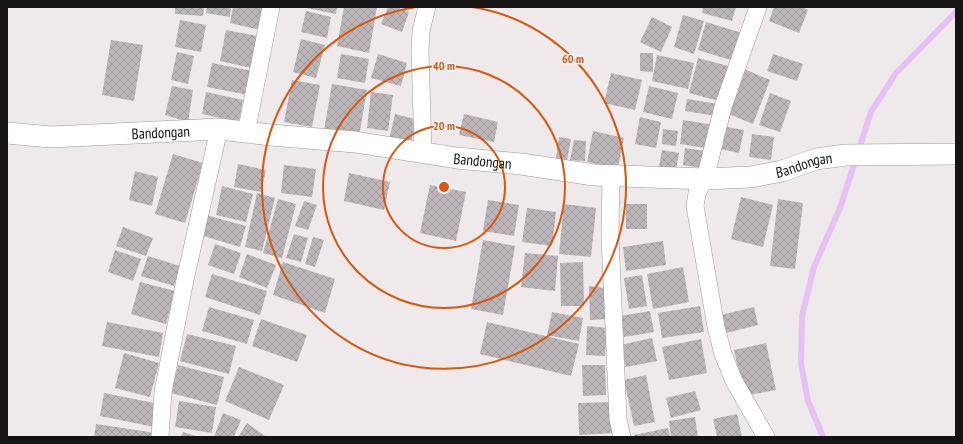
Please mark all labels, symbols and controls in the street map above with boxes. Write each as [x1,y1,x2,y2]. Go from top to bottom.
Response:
text: 60 m [562,51,584,66]
text: 40 m [433,58,455,73]
text: 20 m [433,118,455,133]
street label: Bandongan [131,121,190,143]
street label: Bandongan [774,147,833,182]
street label: Bandongan [453,148,513,173]
centre of rings [437,180,451,194]

